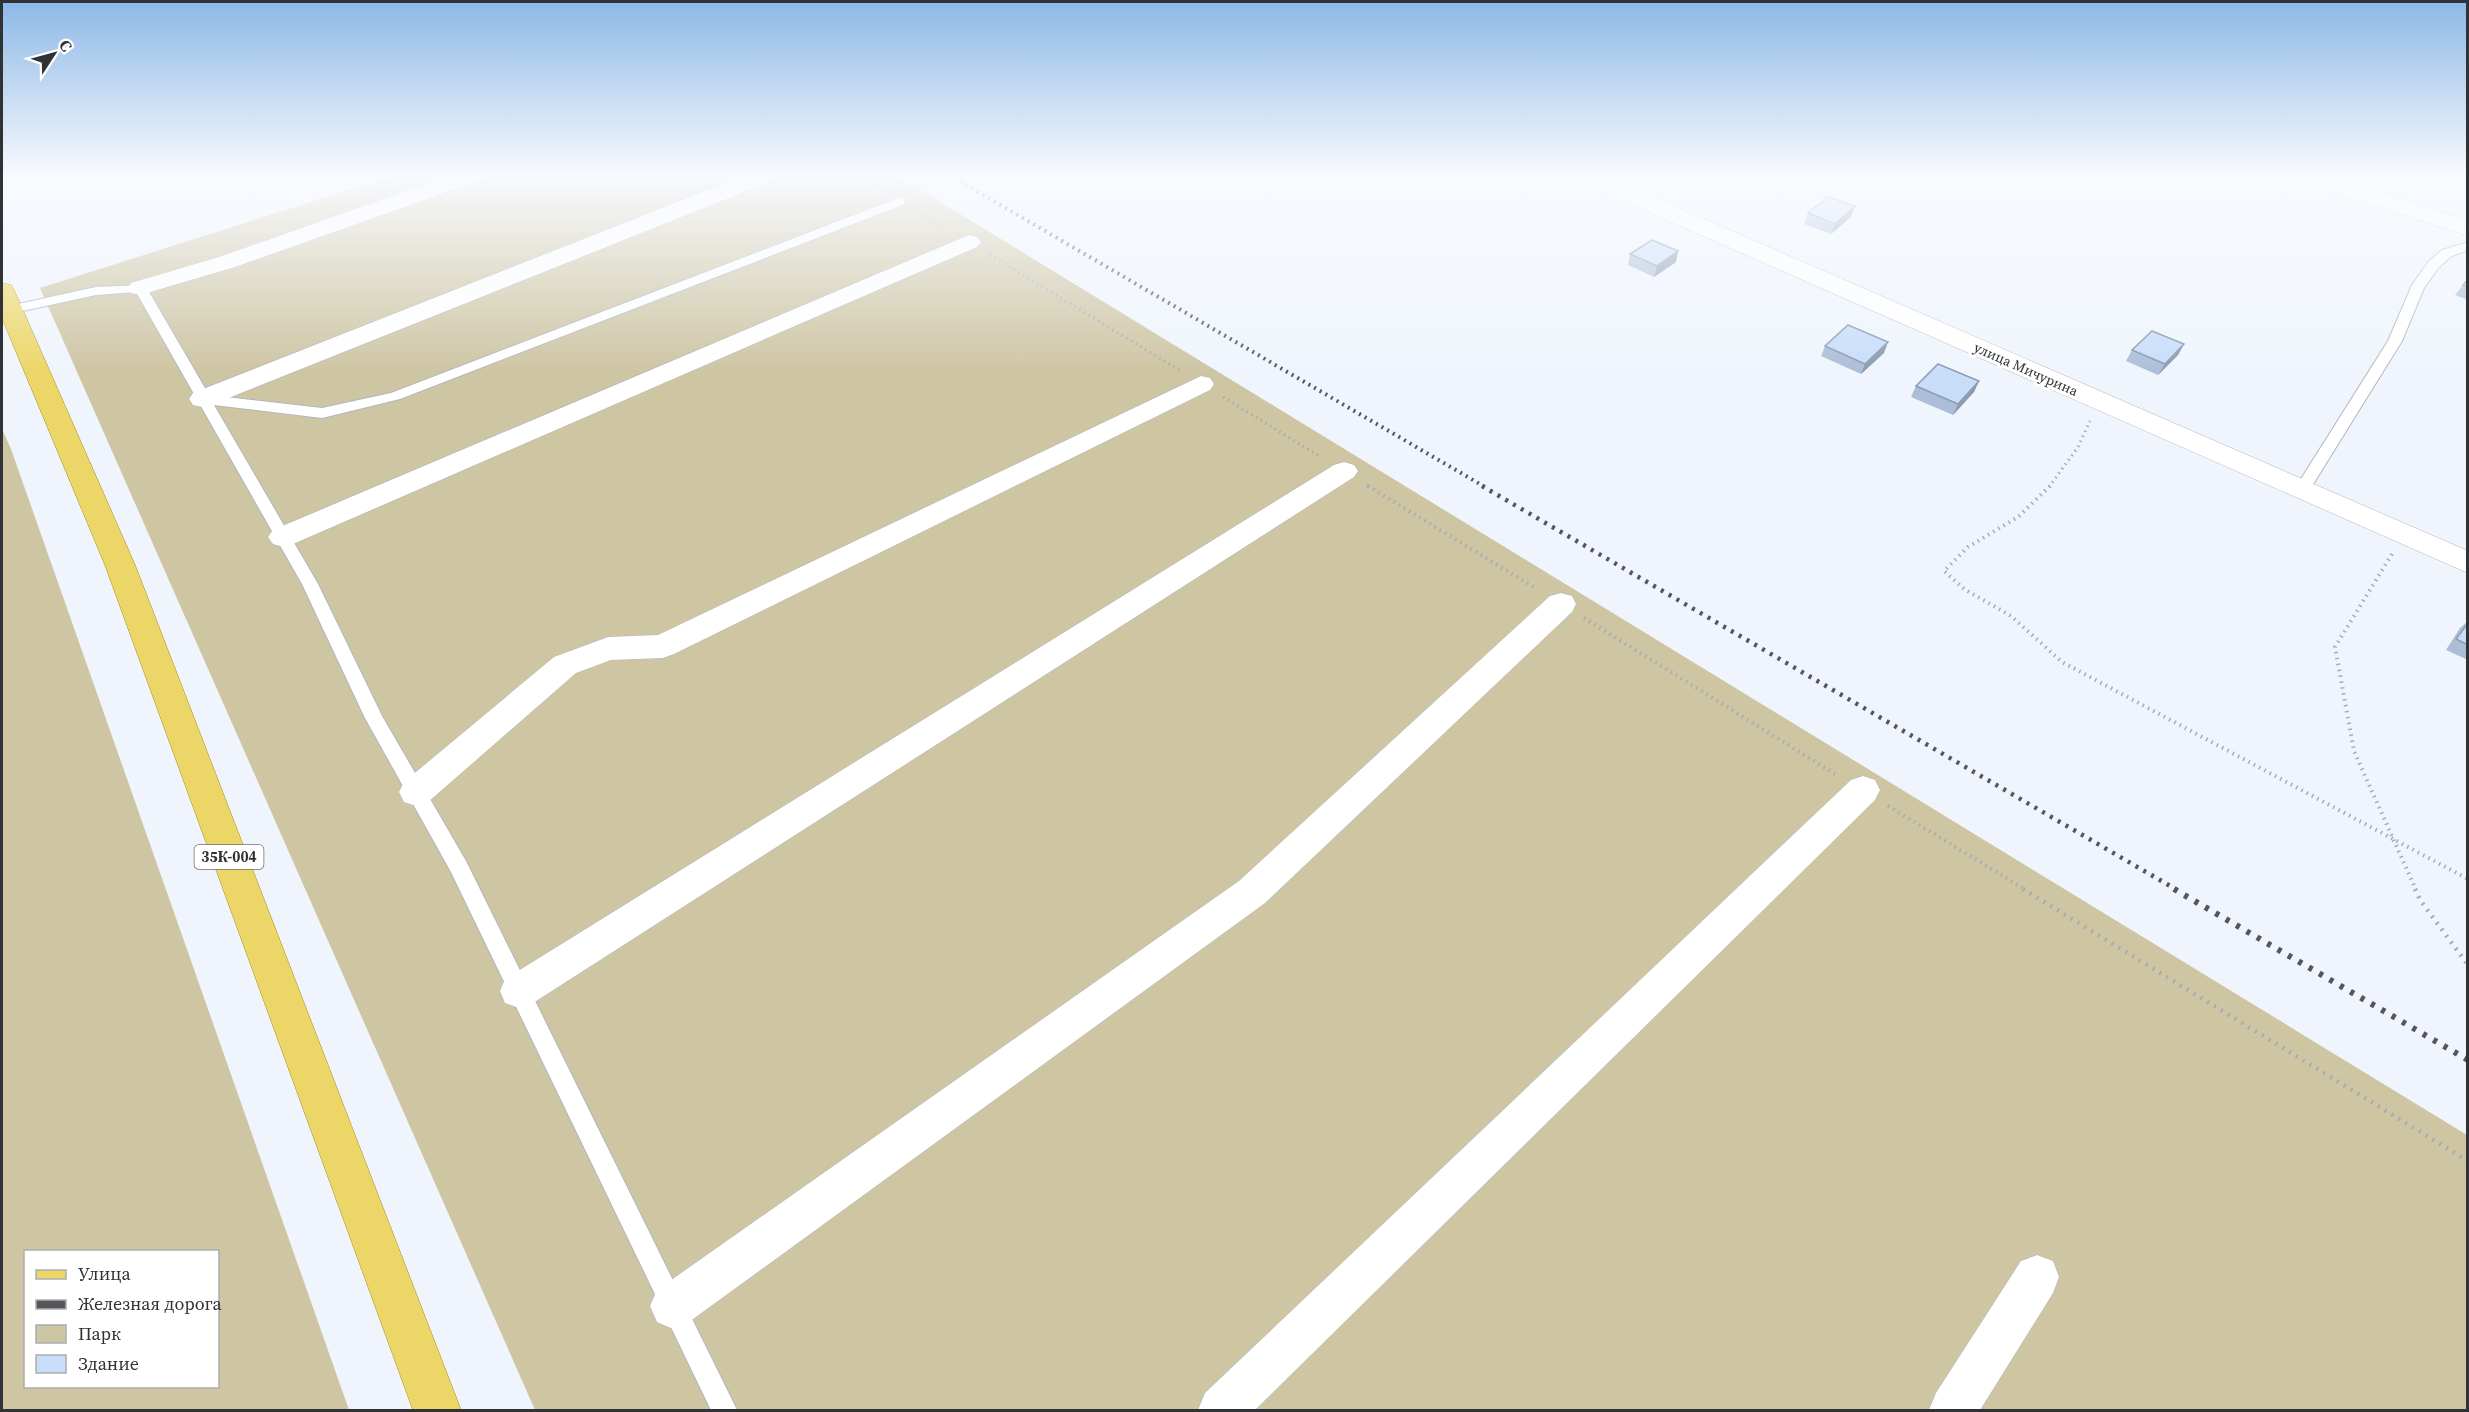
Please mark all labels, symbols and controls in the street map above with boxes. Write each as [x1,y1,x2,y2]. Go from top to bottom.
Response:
north arrow [24,24,84,84]
text: С [54,35,78,56]
street label: улица Мичурина [1971,337,2082,401]
road number: 35К-004 [194,845,264,869]
legend [24,1250,219,1388]
text: Улица [78,1261,131,1286]
text: Железная дорога [78,1291,223,1316]
text: Парк [78,1321,121,1346]
text: Здание [78,1351,139,1376]

